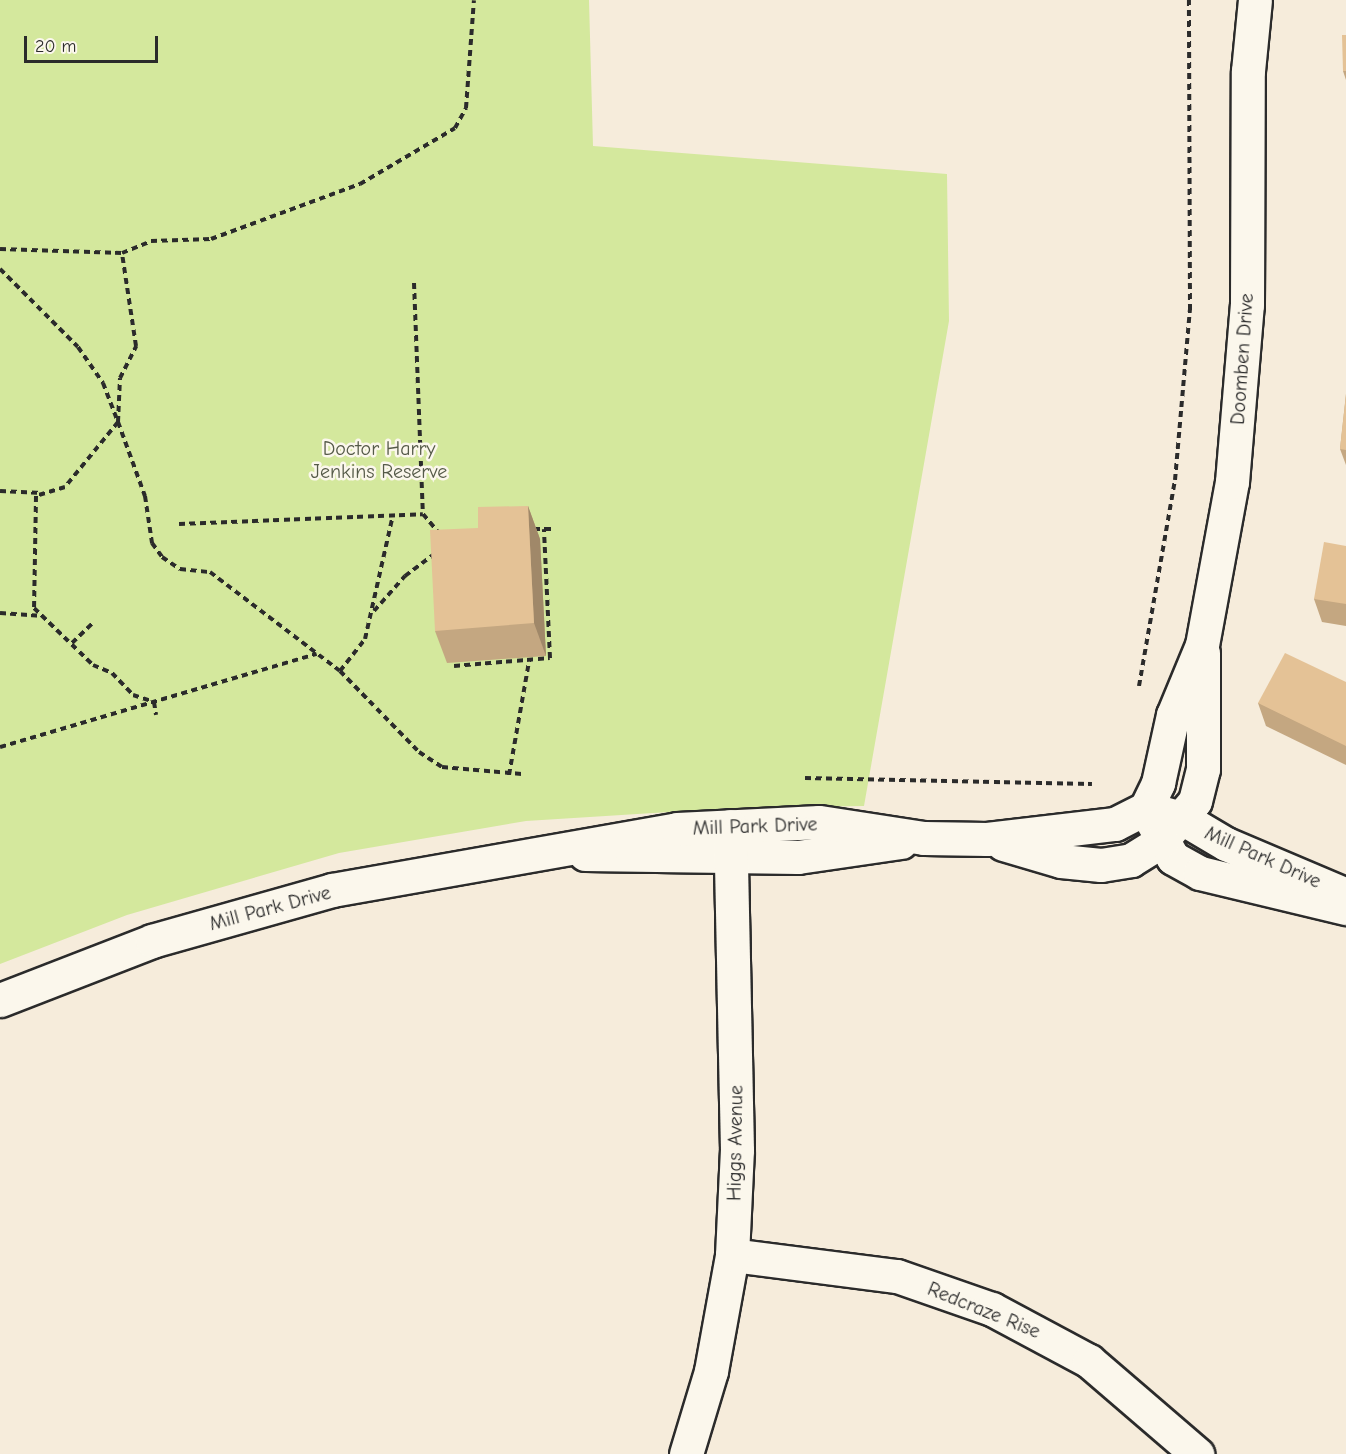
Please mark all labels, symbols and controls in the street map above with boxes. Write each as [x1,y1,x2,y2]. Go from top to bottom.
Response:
scale bar [27,24,160,62]
text: 20 m [35,36,76,57]
street label: Doomben Drive [1225,292,1259,426]
park label: Doctor Harry Jenkins Reserve [311,437,447,484]
street label: Mill Park Drive [692,812,818,840]
street label: Mill Park Drive [1201,821,1325,893]
street label: Mill Park Drive [207,880,333,936]
street label: Higgs Avenue [722,1085,748,1201]
street label: Redcraze Rise [924,1276,1044,1344]

